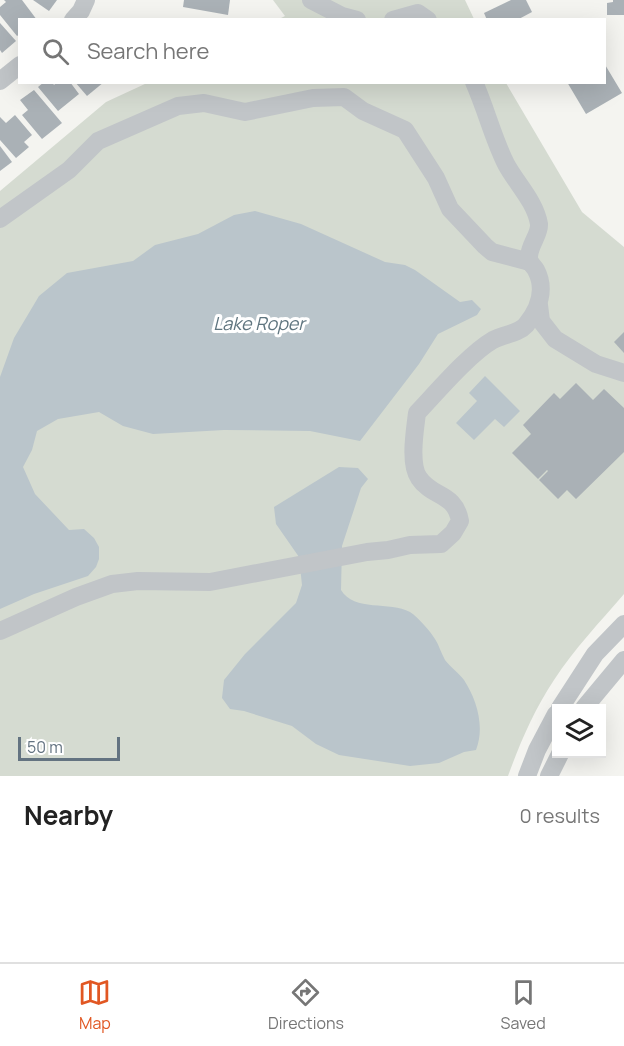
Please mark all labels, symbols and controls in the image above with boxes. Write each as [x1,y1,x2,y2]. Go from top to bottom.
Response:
search box [18,18,606,84]
icon: search [39,35,72,68]
text: Search here [87,36,209,66]
water label: Lake Roper [213,311,307,335]
map controls [552,704,606,758]
button: layers [552,704,606,758]
scale bar [18,734,120,762]
text: 50 m [27,736,63,758]
text: Nearby [24,797,113,833]
text: 0 results [520,802,600,829]
tab: Map [78,976,111,1034]
tab: Directions [268,976,344,1034]
tab: Saved [501,976,546,1034]

